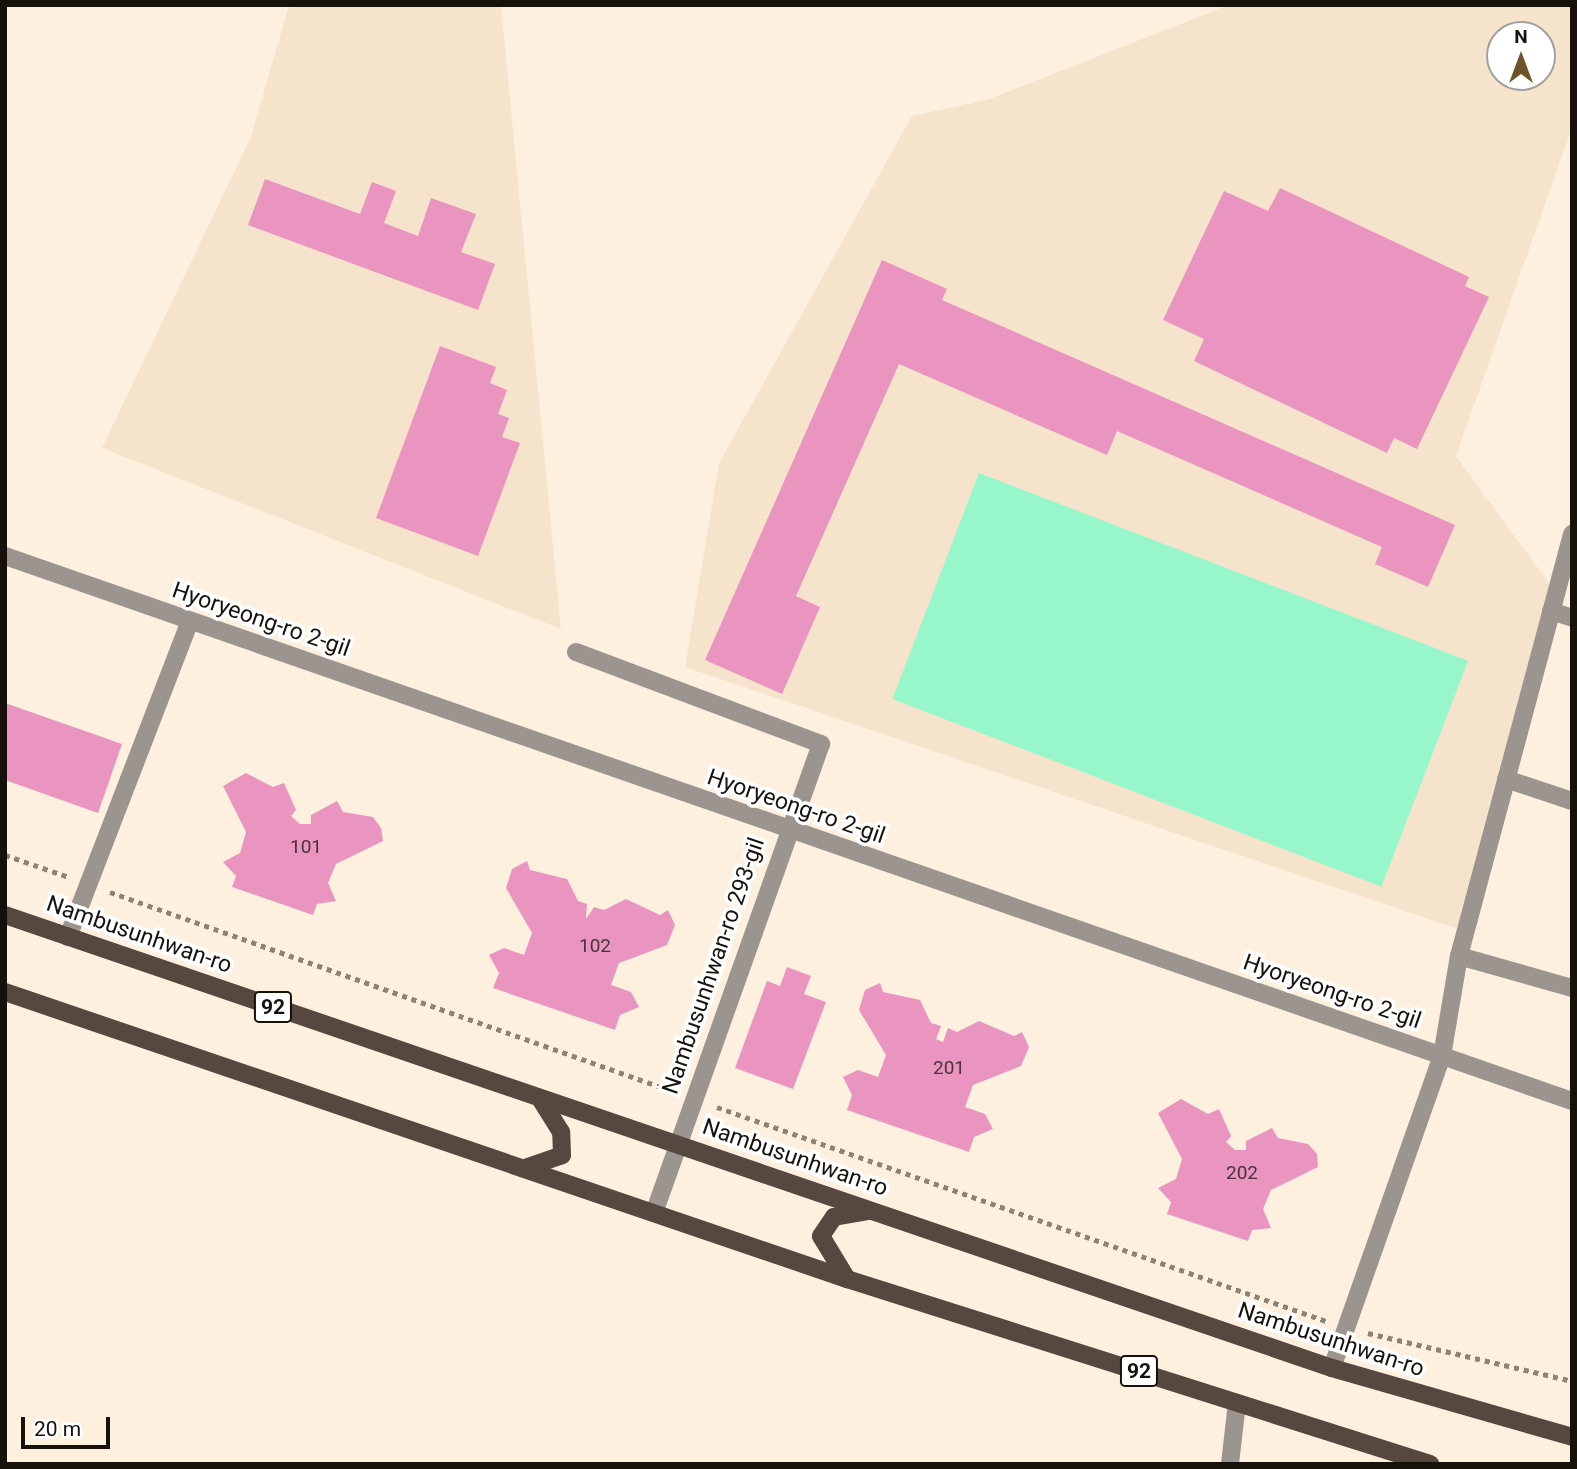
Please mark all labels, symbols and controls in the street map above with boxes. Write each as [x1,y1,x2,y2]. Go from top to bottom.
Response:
north arrow [1486,21,1556,91]
text: N [1514,25,1528,48]
street label: Hyoryeong-ro 2-gil [169,577,353,663]
street label: Hyoryeong-ro 2-gil [704,764,888,850]
street label: Nambusunhwan-ro 293-gil [657,834,771,1098]
house number: 101 [290,836,322,858]
street label: Nambusunhwan-ro [43,890,235,980]
house number: 102 [579,935,611,957]
street label: Hyoryeong-ro 2-gil [1240,949,1424,1035]
road number: 92 [254,990,292,1024]
house number: 201 [933,1057,965,1079]
street label: Nambusunhwan-ro [699,1113,891,1203]
house number: 202 [1226,1162,1258,1184]
street label: Nambusunhwan-ro [1234,1297,1428,1383]
road number: 92 [1120,1354,1158,1388]
scale bar [24,1402,114,1446]
text: 20 m [34,1417,81,1441]

